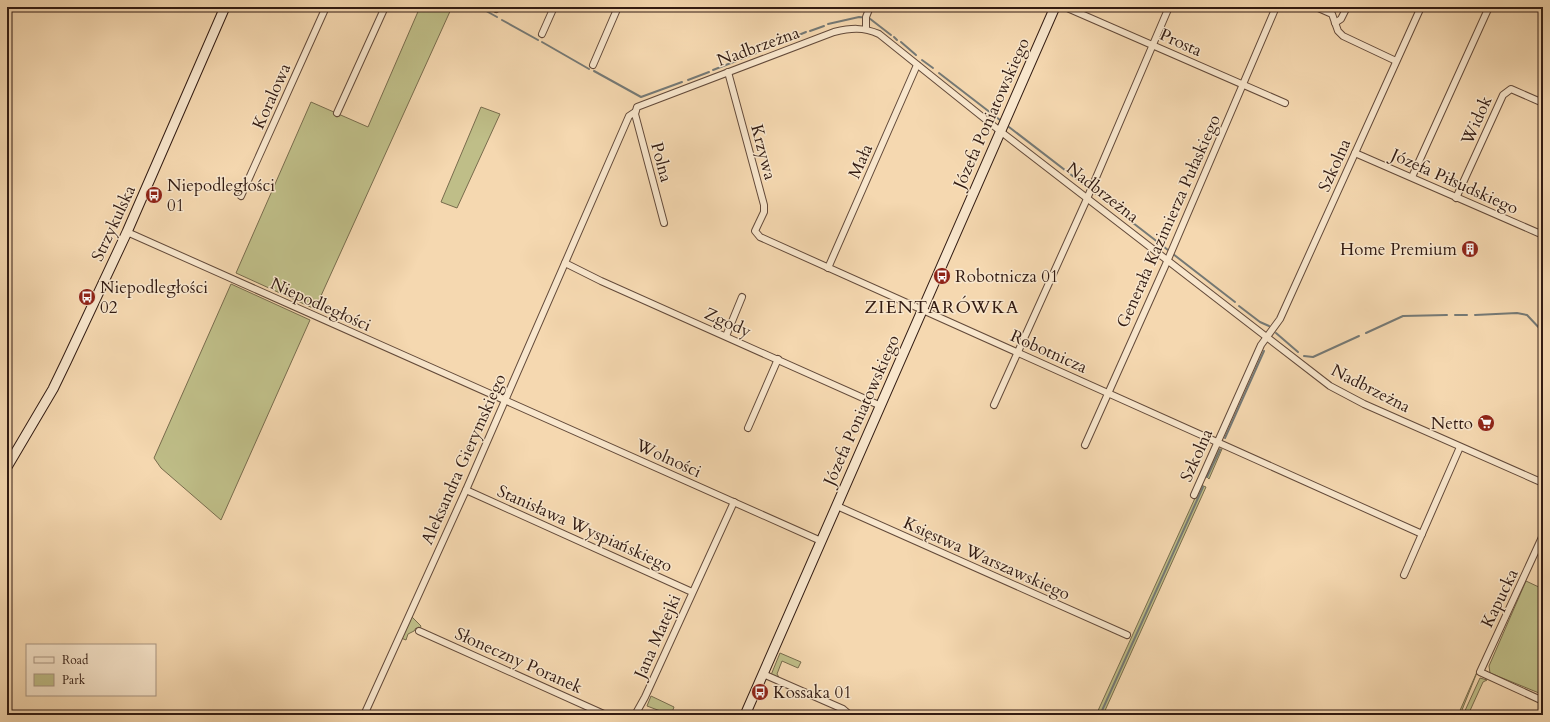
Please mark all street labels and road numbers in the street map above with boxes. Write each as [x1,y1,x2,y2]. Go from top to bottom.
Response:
street label: Nadbrzeżna [714,21,803,72]
street label: Prosta [1156,23,1206,62]
street label: Józefa Poniatowskiego [947,34,1035,195]
street label: Koralowa [247,59,296,133]
street label: Widok [1455,91,1498,149]
street label: Generała Kazimierza Pułaskiego [1111,111,1226,331]
street label: Krzywa [745,122,782,183]
street label: Szkolna [1313,134,1357,195]
street label: Polna [645,140,678,185]
street label: Mała [843,140,878,182]
street label: Józefa Piłsudskiego [1385,142,1522,220]
street label: Nadbrzeżna [1062,157,1144,228]
street label: Strzykulska [86,181,141,265]
street label: Niepodległości [267,272,375,337]
street label: Zgody [701,302,755,343]
street label: Robotnicza [1007,324,1091,379]
street label: Józefa Poniatowskiego [817,331,905,492]
street label: Nadbrzeżna [1327,359,1415,419]
street label: Aleksandra Gierymskiego [415,370,512,548]
street label: Szkolna [1175,424,1219,485]
street label: Wolności [632,433,705,483]
street label: Stanisława Wyspiańskiego [494,479,676,577]
street label: Księstwa Warszawskiego [900,511,1074,606]
street label: Kapucka [1475,564,1524,631]
street label: Jana Matejki [627,590,686,685]
street label: Słoneczny Poranek [451,622,587,699]

